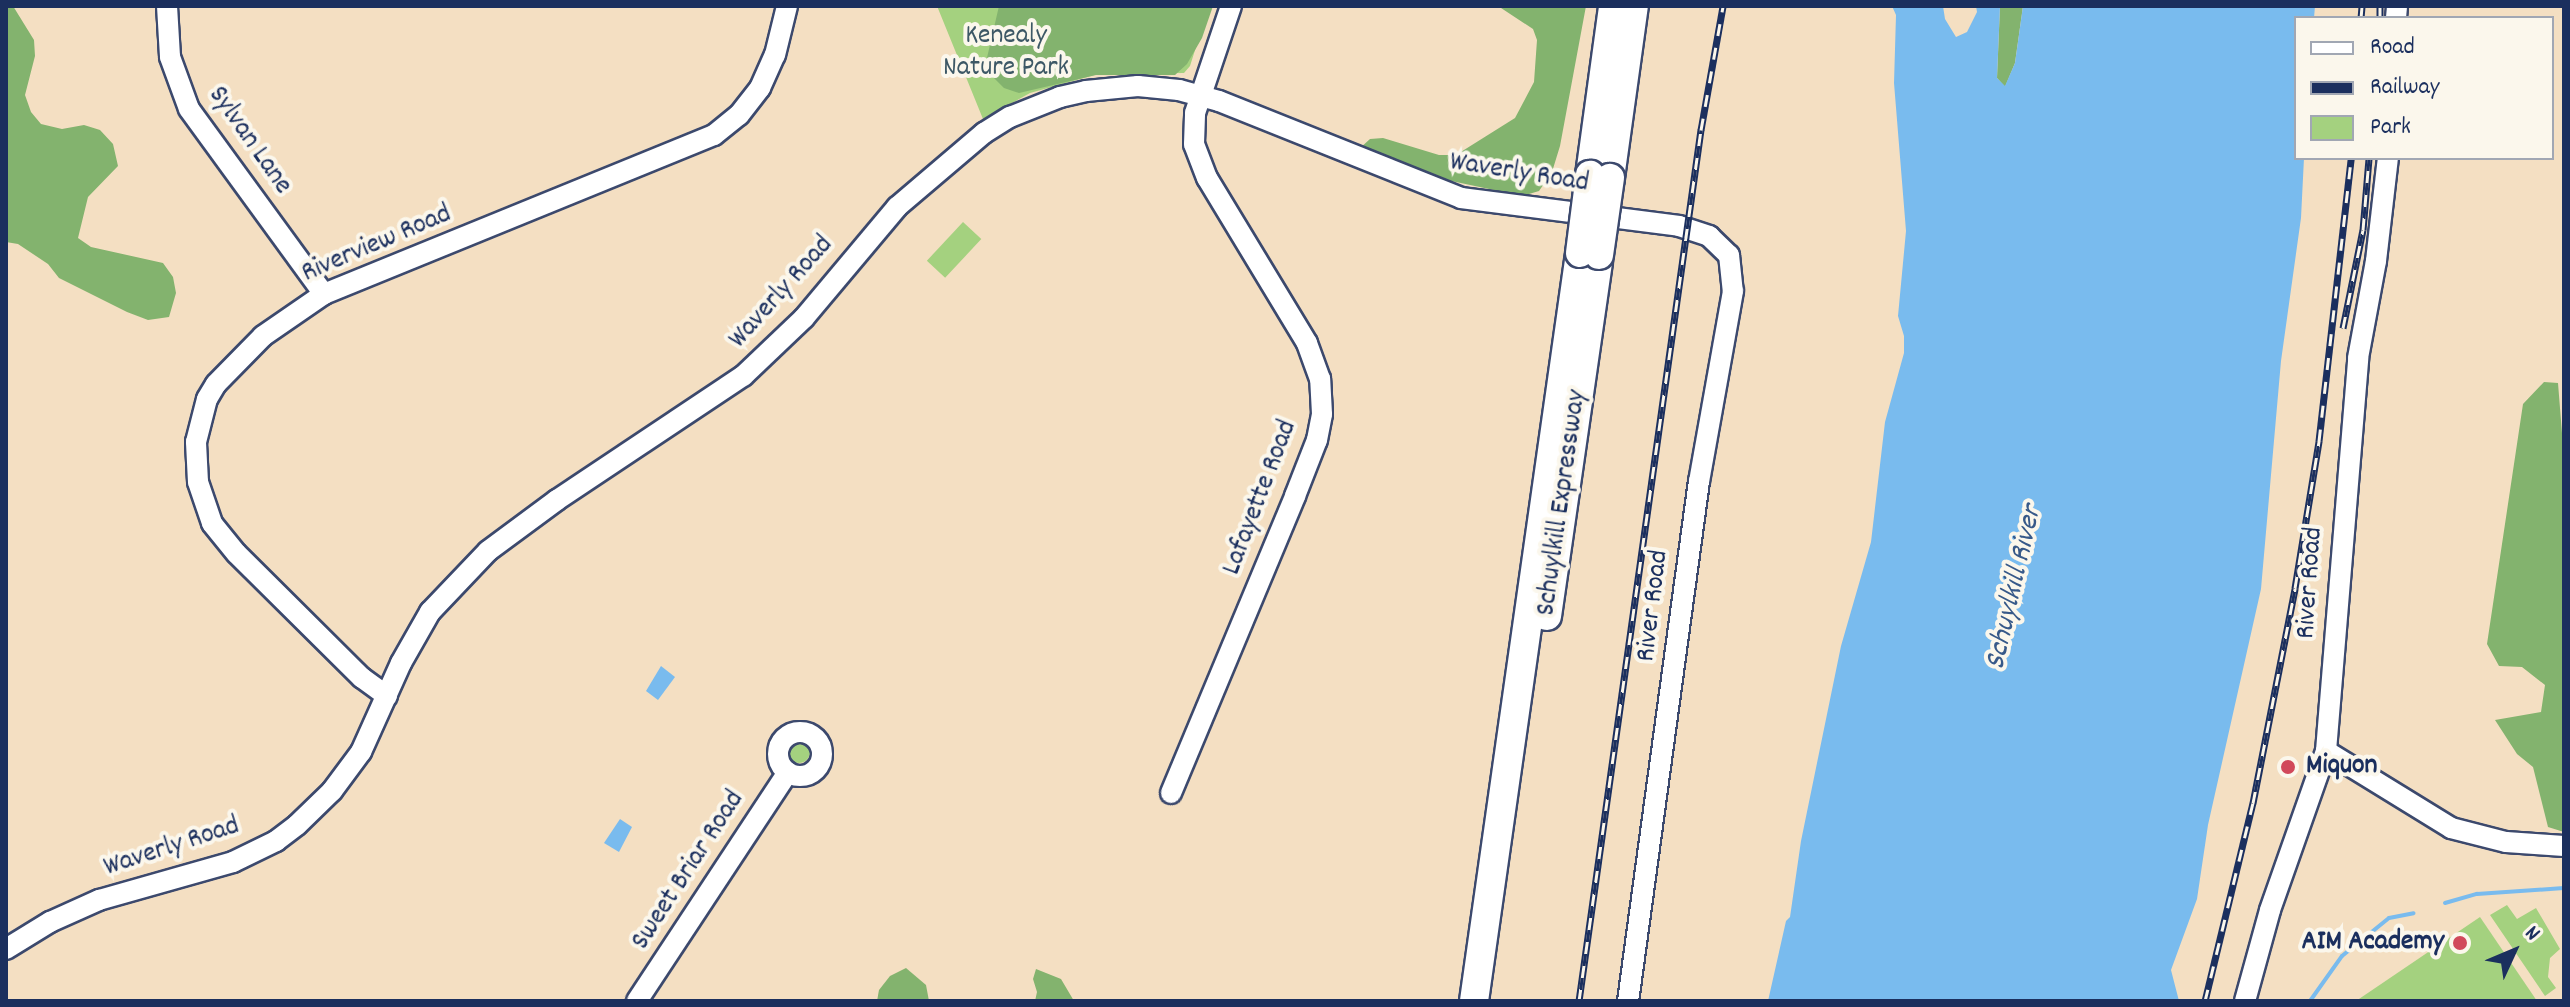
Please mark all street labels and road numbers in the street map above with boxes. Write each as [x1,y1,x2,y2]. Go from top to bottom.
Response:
street label: Sylvan Lane [200,80,298,202]
street label: Waverly Road [1447,146,1591,202]
street label: Riverview Road [297,198,457,292]
street label: Waverly Road [723,230,841,356]
street label: Schuylkill Expressway [1531,388,1595,618]
street label: Lafayette Road [1216,416,1306,580]
street label: River Road [2290,526,2332,640]
street label: River Road [1631,548,1677,664]
street label: Sweet Briar Road [625,785,753,957]
street label: Waverly Road [100,810,244,886]

